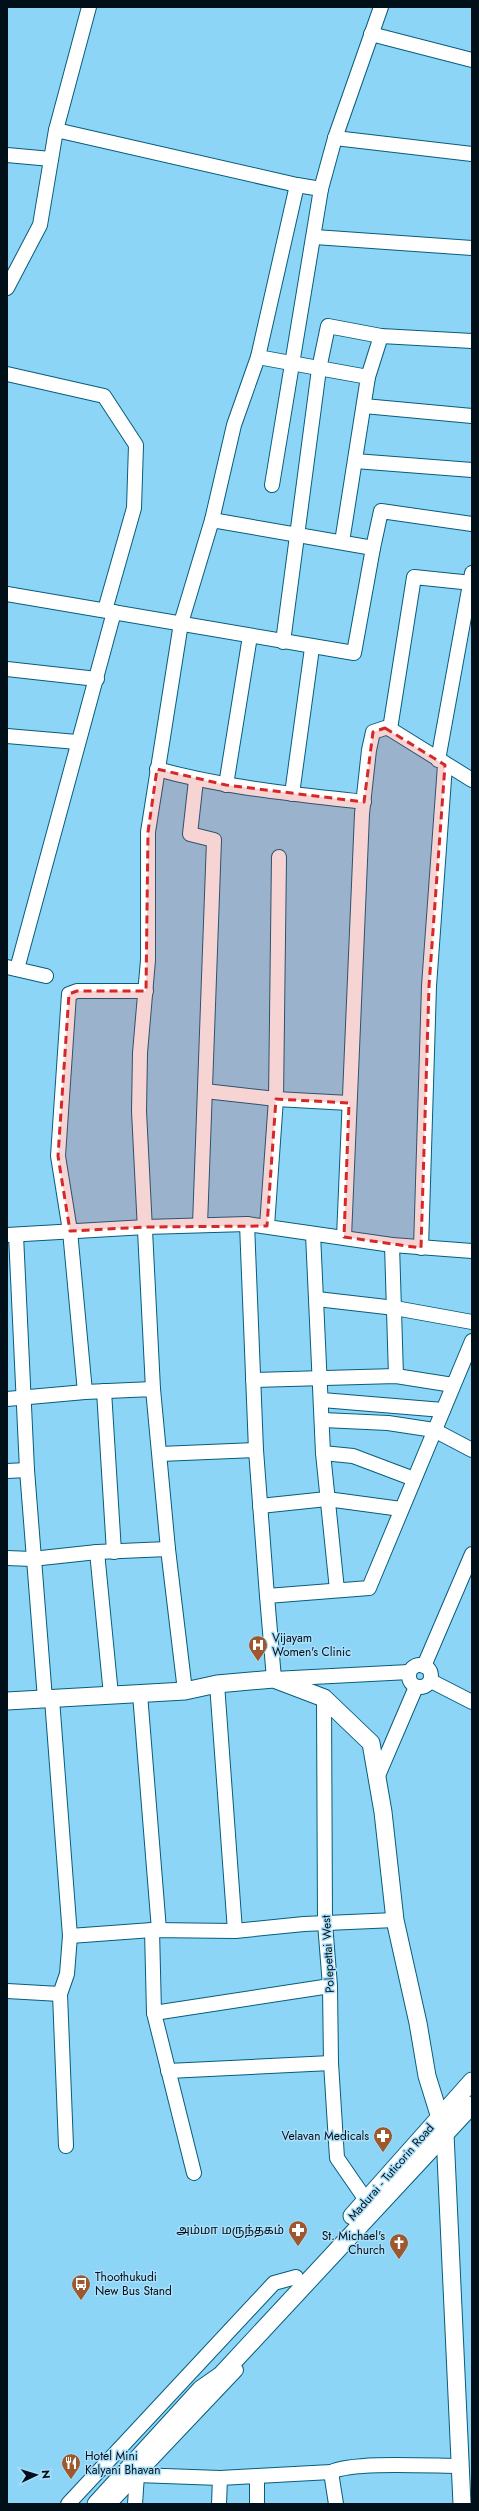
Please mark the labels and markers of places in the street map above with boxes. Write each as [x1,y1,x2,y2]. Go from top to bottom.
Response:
place label: Vijayam Women's Clinic [272,1629,351,1661]
hospital icon: Vijayam Women's Clinic [247,1634,269,1662]
pharmacy icon: Velavan Medicals [372,2125,394,2153]
place label: Velavan Medicals [281,2127,369,2145]
pharmacy icon: அம்மா மருந்தகம் [287,2219,309,2247]
place label: அம்மா மருந்தகம் [176,2221,284,2239]
place label: St. Michael's Church [322,2227,385,2259]
church icon: St. Michael's Church [388,2232,410,2260]
place label: Thoothukudi New Bus Stand [95,2268,172,2300]
bus stop icon: Thoothukudi New Bus Stand [70,2273,92,2301]
place label: Hotel Mini Kalyani Bhavan [85,2447,160,2479]
restaurant icon: Hotel Mini Kalyani Bhavan [60,2452,82,2480]

